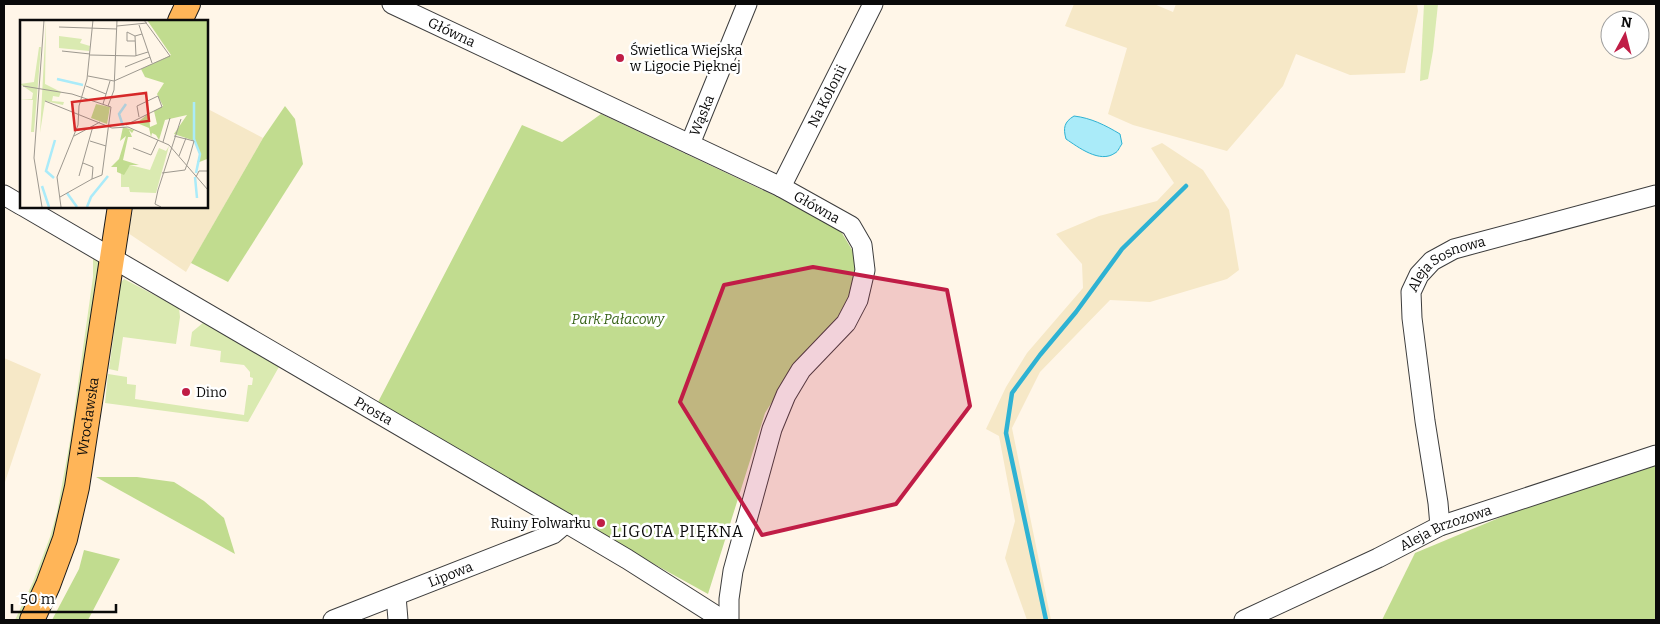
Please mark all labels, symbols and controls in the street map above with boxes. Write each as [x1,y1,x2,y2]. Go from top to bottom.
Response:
north arrow [1600,10,1650,60]
text: N [1620,13,1633,32]
street label: Główna [425,14,479,51]
inset map [20,20,208,208]
place label: Świetlica Wiejska w Ligocie Pięknej [629,41,743,75]
marker: Świetlica Wiejska w Ligocie Pięknej [614,52,626,64]
street label: Na Kolonii [804,62,850,130]
street label: Wąska [686,92,718,138]
street label: Główna [791,187,843,227]
street label: Aleja Sosnowa [1404,232,1487,295]
park label: Park Pałacowy [572,311,665,328]
street label: Wrocławska [73,376,102,457]
place label: Dino [196,384,227,401]
marker: Dino [180,386,192,398]
street label: Prosta [351,393,396,429]
street label: Aleja Brzozowa [1396,501,1494,554]
place label: Ruiny Folwarku [491,515,591,532]
marker: Ruiny Folwarku [595,517,607,529]
district label: LIGOTA PIĘKNA [612,522,744,541]
street label: Lipowa [426,558,475,590]
scale bar [12,582,116,614]
text: 50 m [20,590,56,608]

